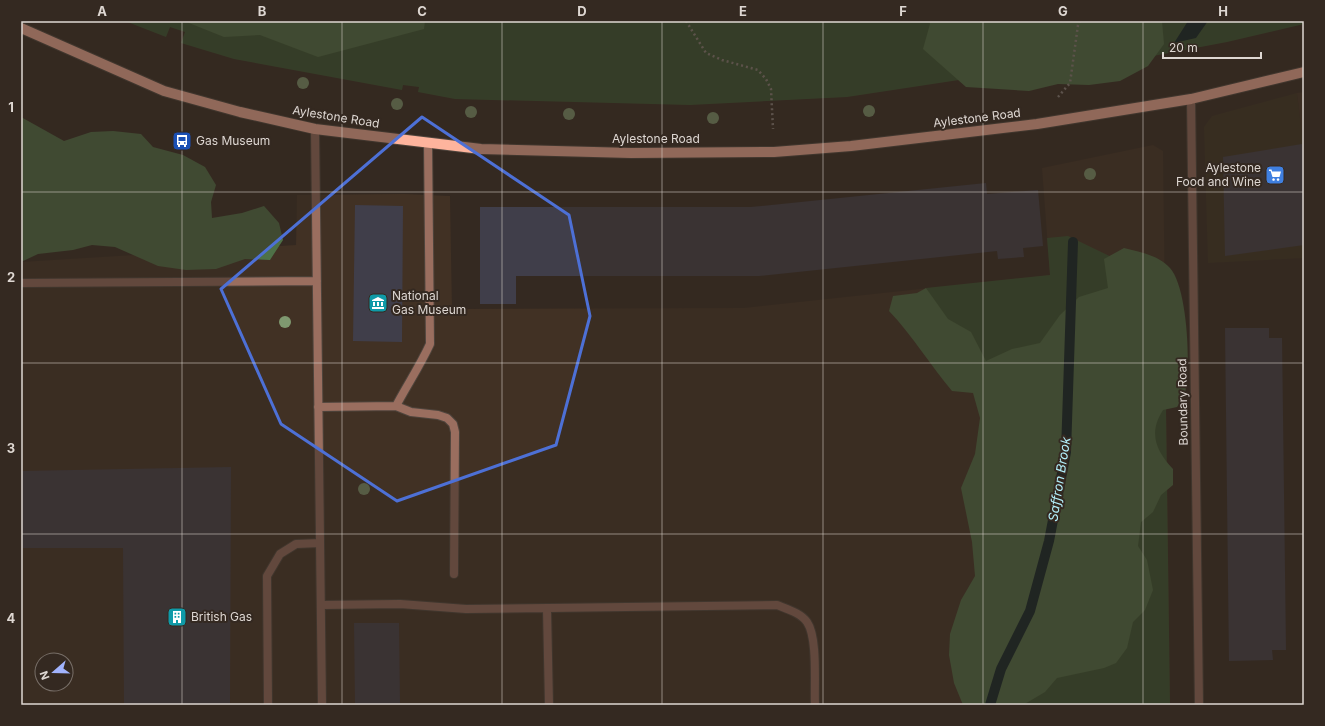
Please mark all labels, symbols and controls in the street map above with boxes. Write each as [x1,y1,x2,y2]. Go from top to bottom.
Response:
text: A [97,3,107,19]
text: B [258,3,267,19]
text: C [417,3,427,19]
text: D [577,3,587,19]
text: E [739,3,747,19]
text: F [899,3,907,19]
text: G [1058,3,1068,19]
text: H [1218,3,1228,19]
scale bar [1163,34,1261,60]
text: 20 m [1169,40,1198,55]
text: 1 [8,99,14,115]
street label: Aylestone Road [291,102,381,131]
street label: Aylestone Road [932,105,1021,130]
bus stop icon: Gas Museum [171,130,193,152]
street label: Aylestone Road [612,131,700,146]
place label: Gas Museum [196,133,270,148]
place label: Aylestone Food and Wine [1176,160,1261,189]
supermarket icon: Aylestone Food and Wine [1264,164,1286,186]
text: 2 [7,269,15,285]
place label: National Gas Museum [392,288,466,317]
museum icon: National Gas Museum [367,292,389,314]
street label: Boundary Road [1174,358,1191,446]
water label: Saffron Brook [1044,435,1074,522]
text: 3 [7,440,15,456]
building icon: British Gas [166,606,188,628]
place label: British Gas [191,609,252,624]
text: 4 [7,610,16,626]
north arrow [34,652,74,692]
text: N [37,669,53,682]

